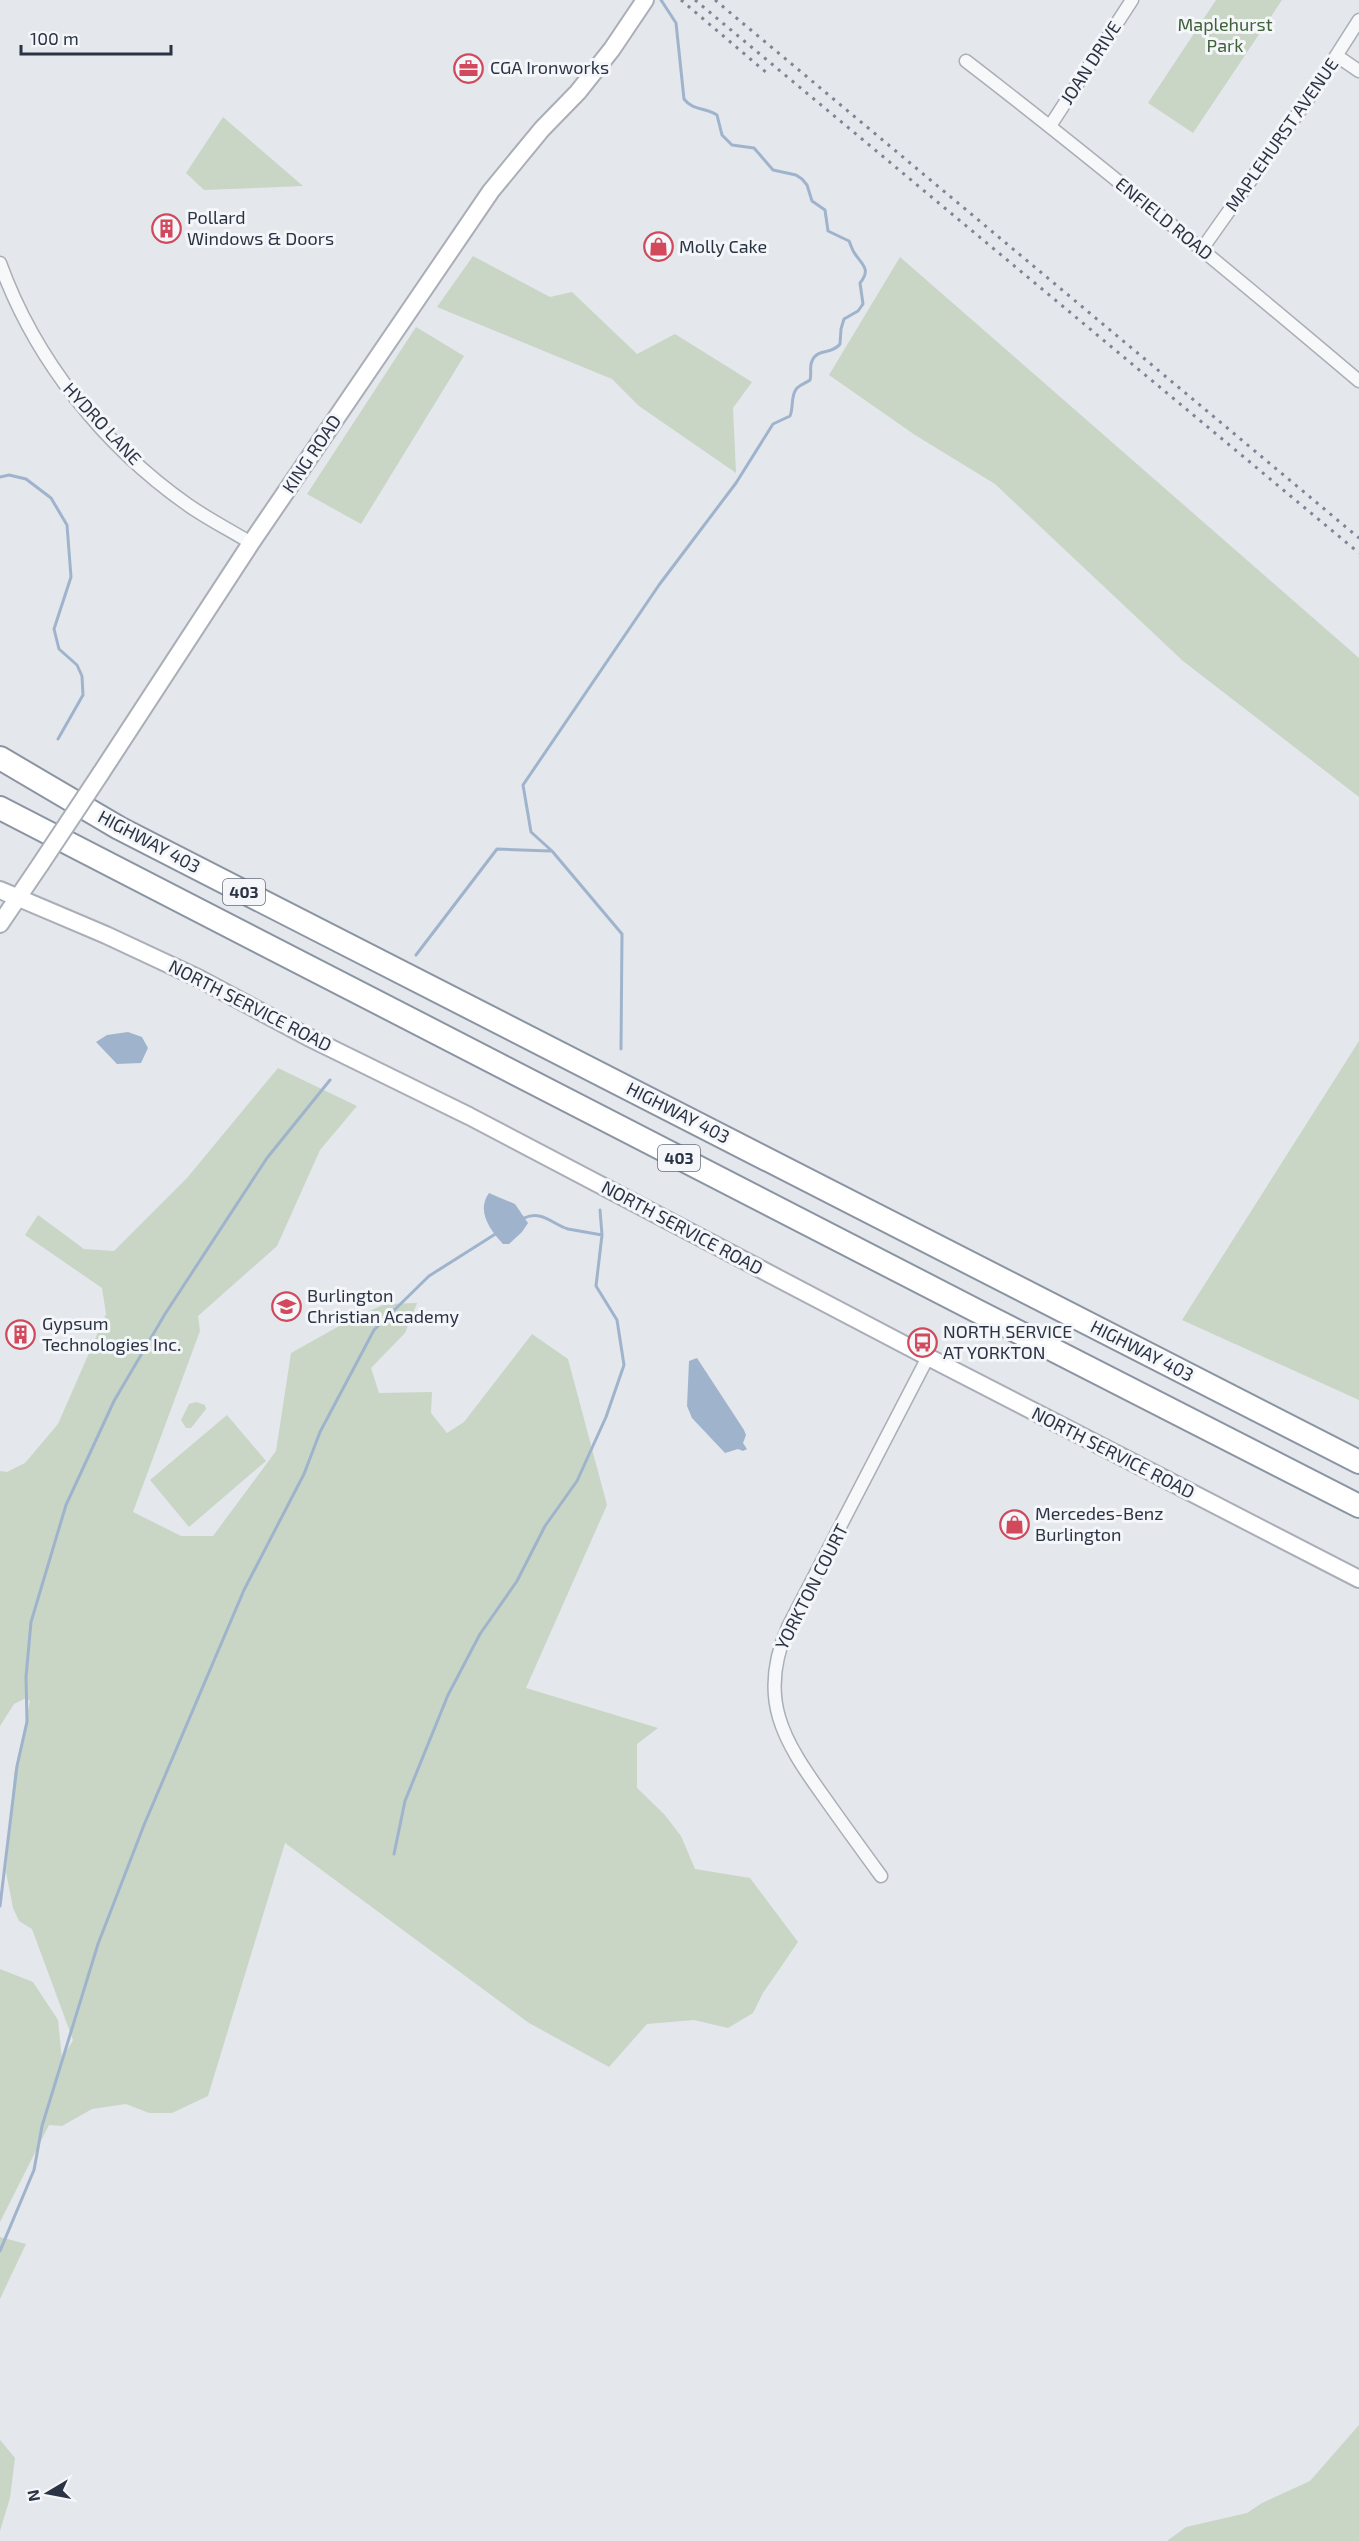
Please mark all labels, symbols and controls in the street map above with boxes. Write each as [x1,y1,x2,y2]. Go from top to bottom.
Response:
park label: Maplehurst Park [1177,13,1273,56]
street label: JOAN DRIVE [1055,17,1125,108]
scale bar [21,18,171,56]
text: 100 m [30,27,79,49]
office icon: CGA Ironworks [453,52,485,84]
street label: MAPLEHURST AVENUE [1220,53,1342,215]
place label: CGA Ironworks [490,56,609,78]
street label: ENFIELD ROAD [1112,172,1218,264]
place label: Pollard Windows & Doors [187,206,334,249]
building icon: Pollard Windows & Doors [150,212,182,244]
shop icon: Molly Cake [642,231,674,263]
place label: Molly Cake [679,235,767,257]
street label: HYDRO LANE [59,378,146,469]
street label: KING ROAD [277,410,345,497]
street label: HIGHWAY 403 [95,805,204,877]
road number: 403 [223,879,265,905]
street label: NORTH SERVICE ROAD [165,955,335,1056]
street label: HIGHWAY 403 [623,1077,734,1147]
road number: 403 [658,1145,700,1171]
street label: NORTH SERVICE ROAD [598,1175,767,1279]
place label: Burlington Christian Academy [307,1284,459,1327]
school or university icon: Burlington Christian Academy [270,1290,302,1322]
place label: Gypsum Technologies Inc. [42,1312,181,1355]
street label: HIGHWAY 403 [1087,1315,1198,1385]
building icon: Gypsum Technologies Inc. [5,1318,37,1350]
place label: NORTH SERVICE AT YORKTON [943,1320,1072,1363]
bus stop icon: NORTH SERVICE AT YORKTON [906,1326,938,1358]
street label: NORTH SERVICE ROAD [1028,1402,1198,1503]
place label: Mercedes-Benz Burlington [1035,1502,1163,1545]
shop icon: Mercedes-Benz Burlington [998,1508,1030,1540]
street label: YORKTON COURT [770,1520,853,1653]
north arrow [18,2463,78,2523]
text: N [22,2488,43,2503]

